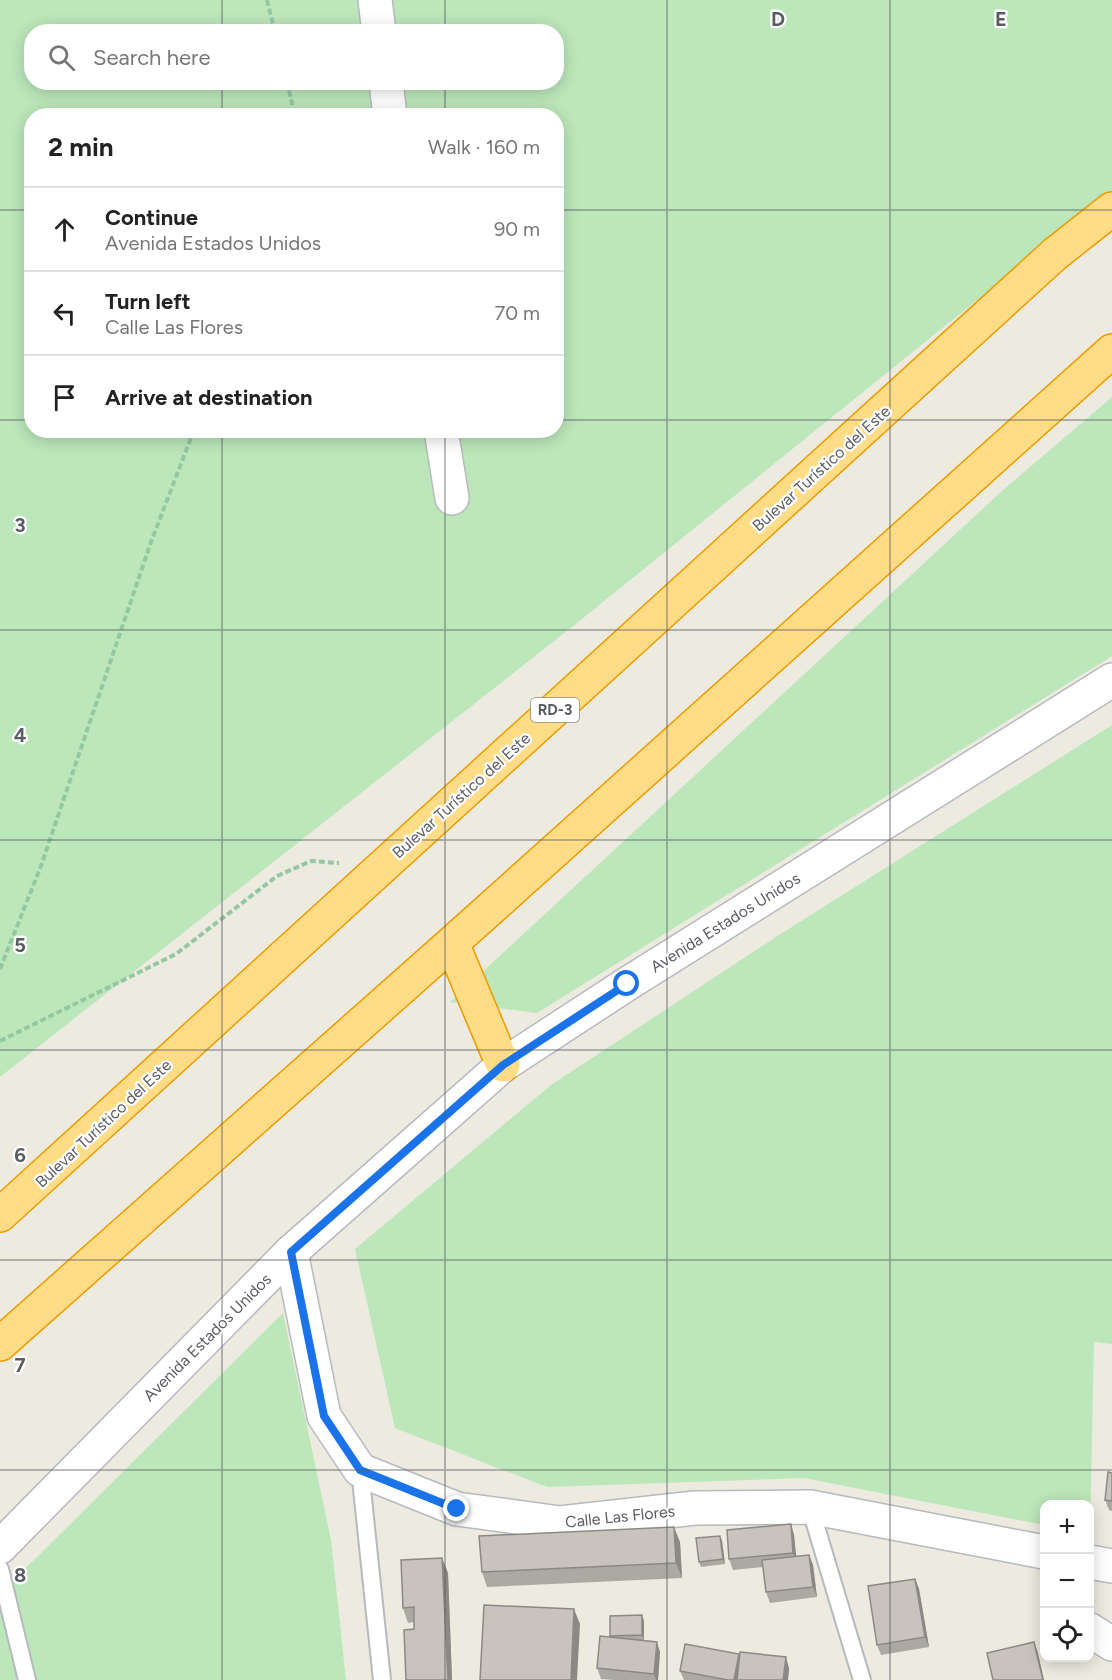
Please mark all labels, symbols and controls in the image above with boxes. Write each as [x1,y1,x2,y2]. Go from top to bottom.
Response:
text: D [771,7,785,31]
text: E [995,7,1007,31]
search box [24,24,564,90]
icon: search [45,41,78,74]
text: Search here [93,44,211,71]
text: 2 min [48,131,114,163]
text: Walk · 160 m [428,135,540,159]
text: Continue [105,204,198,231]
icon: ahead [48,213,81,246]
text: 90 m [494,217,540,241]
text: Avenida Estados Unidos [105,231,321,255]
text: Turn left [105,288,191,315]
icon: left [48,297,81,330]
text: 70 m [494,301,540,325]
text: Calle Las Flores [105,315,243,339]
icon: arrive [48,381,81,414]
text: Arrive at destination [105,384,313,411]
street label: Bulevar Turístico del Este [749,401,894,535]
text: 3 [14,513,26,537]
road number: RD-3 [531,698,579,722]
text: 4 [14,723,27,747]
street label: Bulevar Turístico del Este [389,728,534,862]
street label: Avenida Estados Unidos [647,869,804,976]
text: 5 [14,933,26,957]
route start [613,970,639,996]
street label: Bulevar Turístico del Este [31,1055,175,1191]
text: 6 [14,1143,26,1167]
street label: Avenida Estados Unidos [140,1270,275,1405]
text: 7 [14,1353,26,1377]
route end [443,1495,469,1521]
map controls [1040,1500,1094,1662]
button: + [1040,1500,1094,1554]
street label: Calle Las Flores [564,1501,676,1532]
button: − [1040,1554,1094,1608]
text: 8 [14,1563,26,1587]
button: locate [1040,1608,1094,1662]

